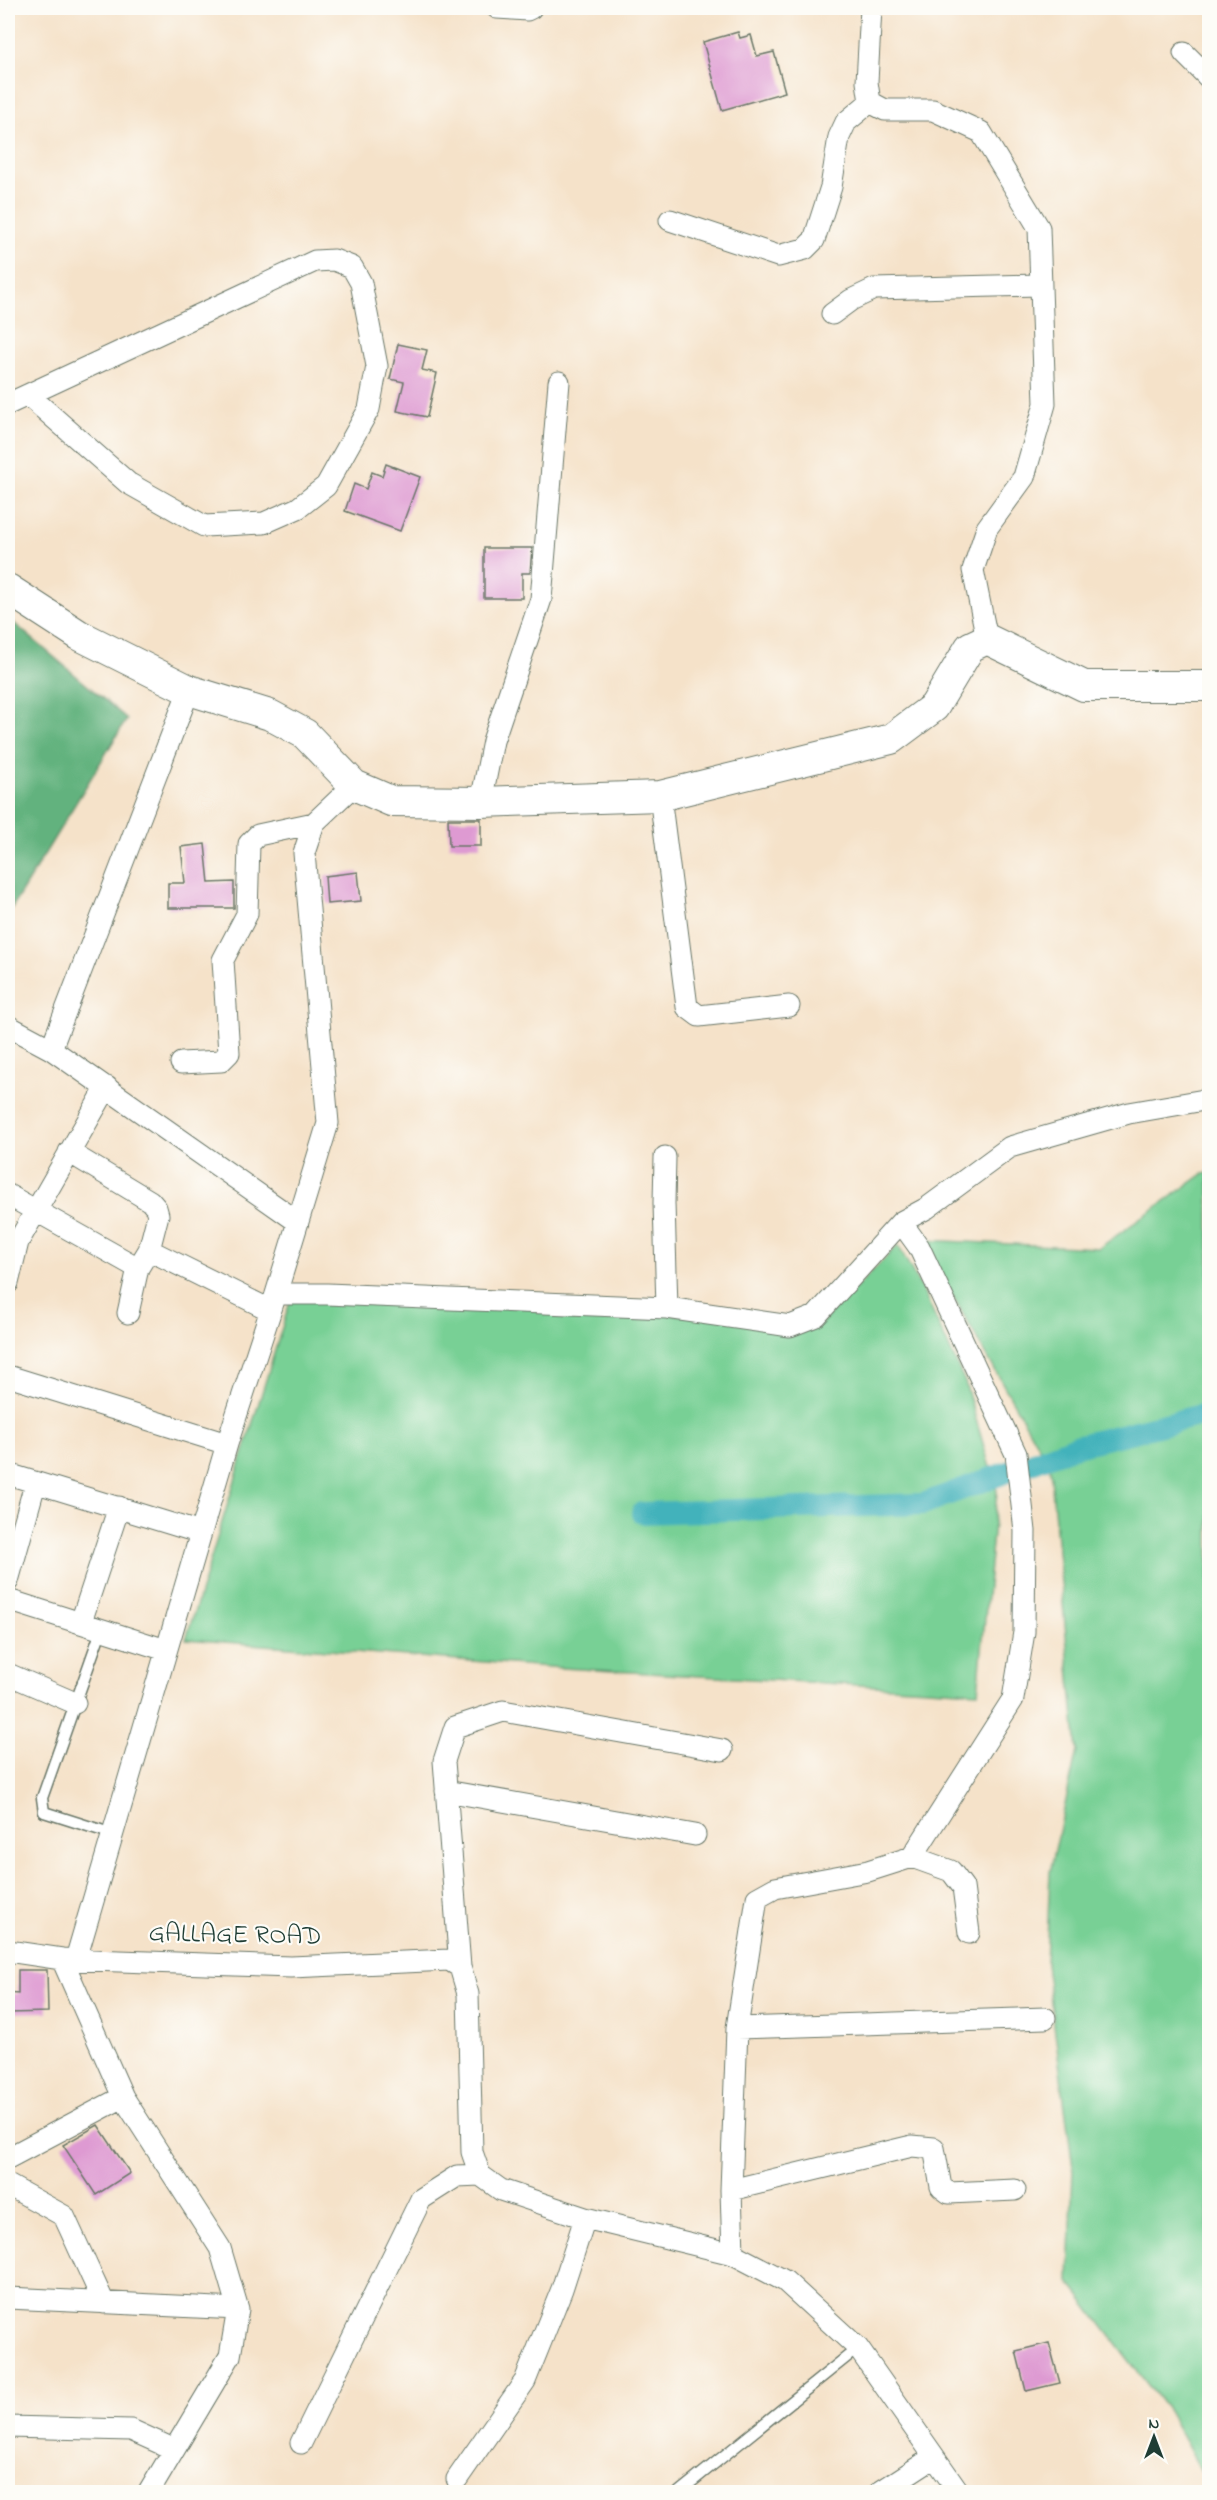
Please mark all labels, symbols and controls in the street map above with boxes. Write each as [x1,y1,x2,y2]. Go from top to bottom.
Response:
street label: GALLAGE ROAD [148,1915,322,1957]
north arrow [1124,2407,1184,2467]
text: N [1149,2412,1160,2436]

